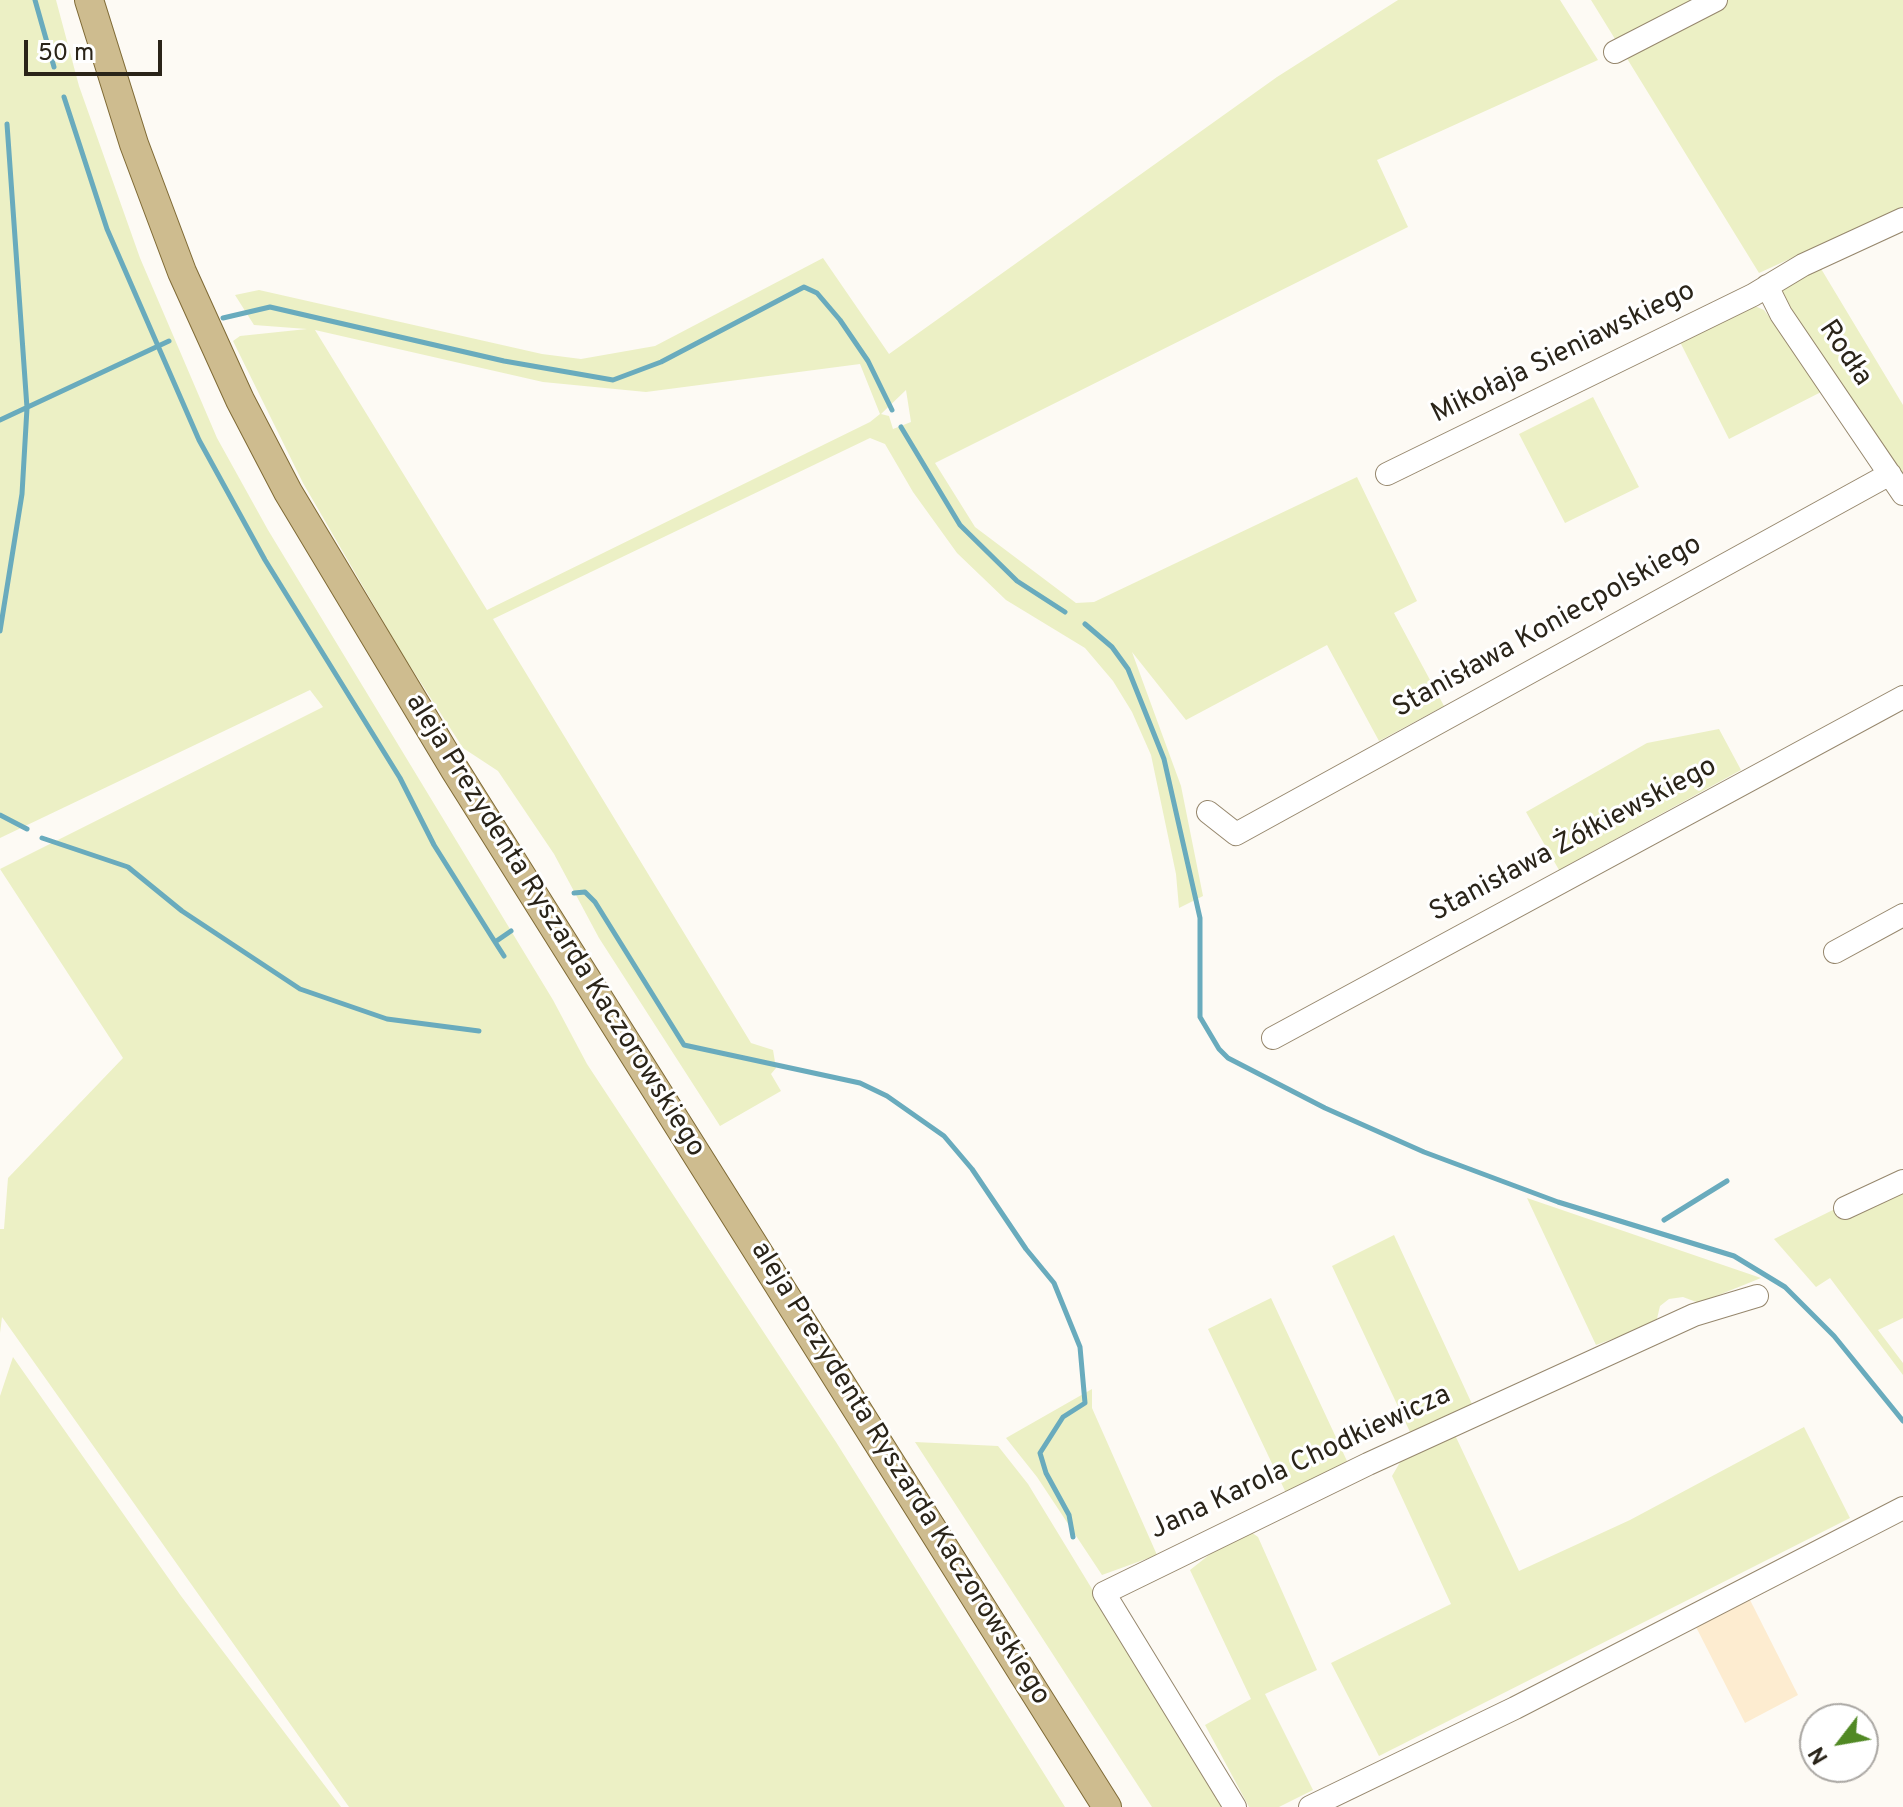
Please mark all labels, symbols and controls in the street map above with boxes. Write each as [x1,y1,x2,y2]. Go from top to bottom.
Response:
scale bar [28,24,166,74]
text: 50 m [38,39,94,69]
street label: Mikołaja Sieniawskiego [1427,276,1701,432]
street label: Rodła [1810,315,1878,393]
street label: Stanisława Koniecpolskiego [1388,529,1708,727]
street label: aleja Prezydenta Ryszarda Kaczorowskiego [397,688,711,1164]
street label: Stanisława Żółkiewskiego [1425,751,1723,931]
street label: aleja Prezydenta Ryszarda Kaczorowskiego [742,1236,1056,1712]
street label: Jana Karola Chodkiewicza [1145,1380,1457,1548]
north arrow [1799,1703,1879,1783]
text: N [1804,1741,1835,1768]

